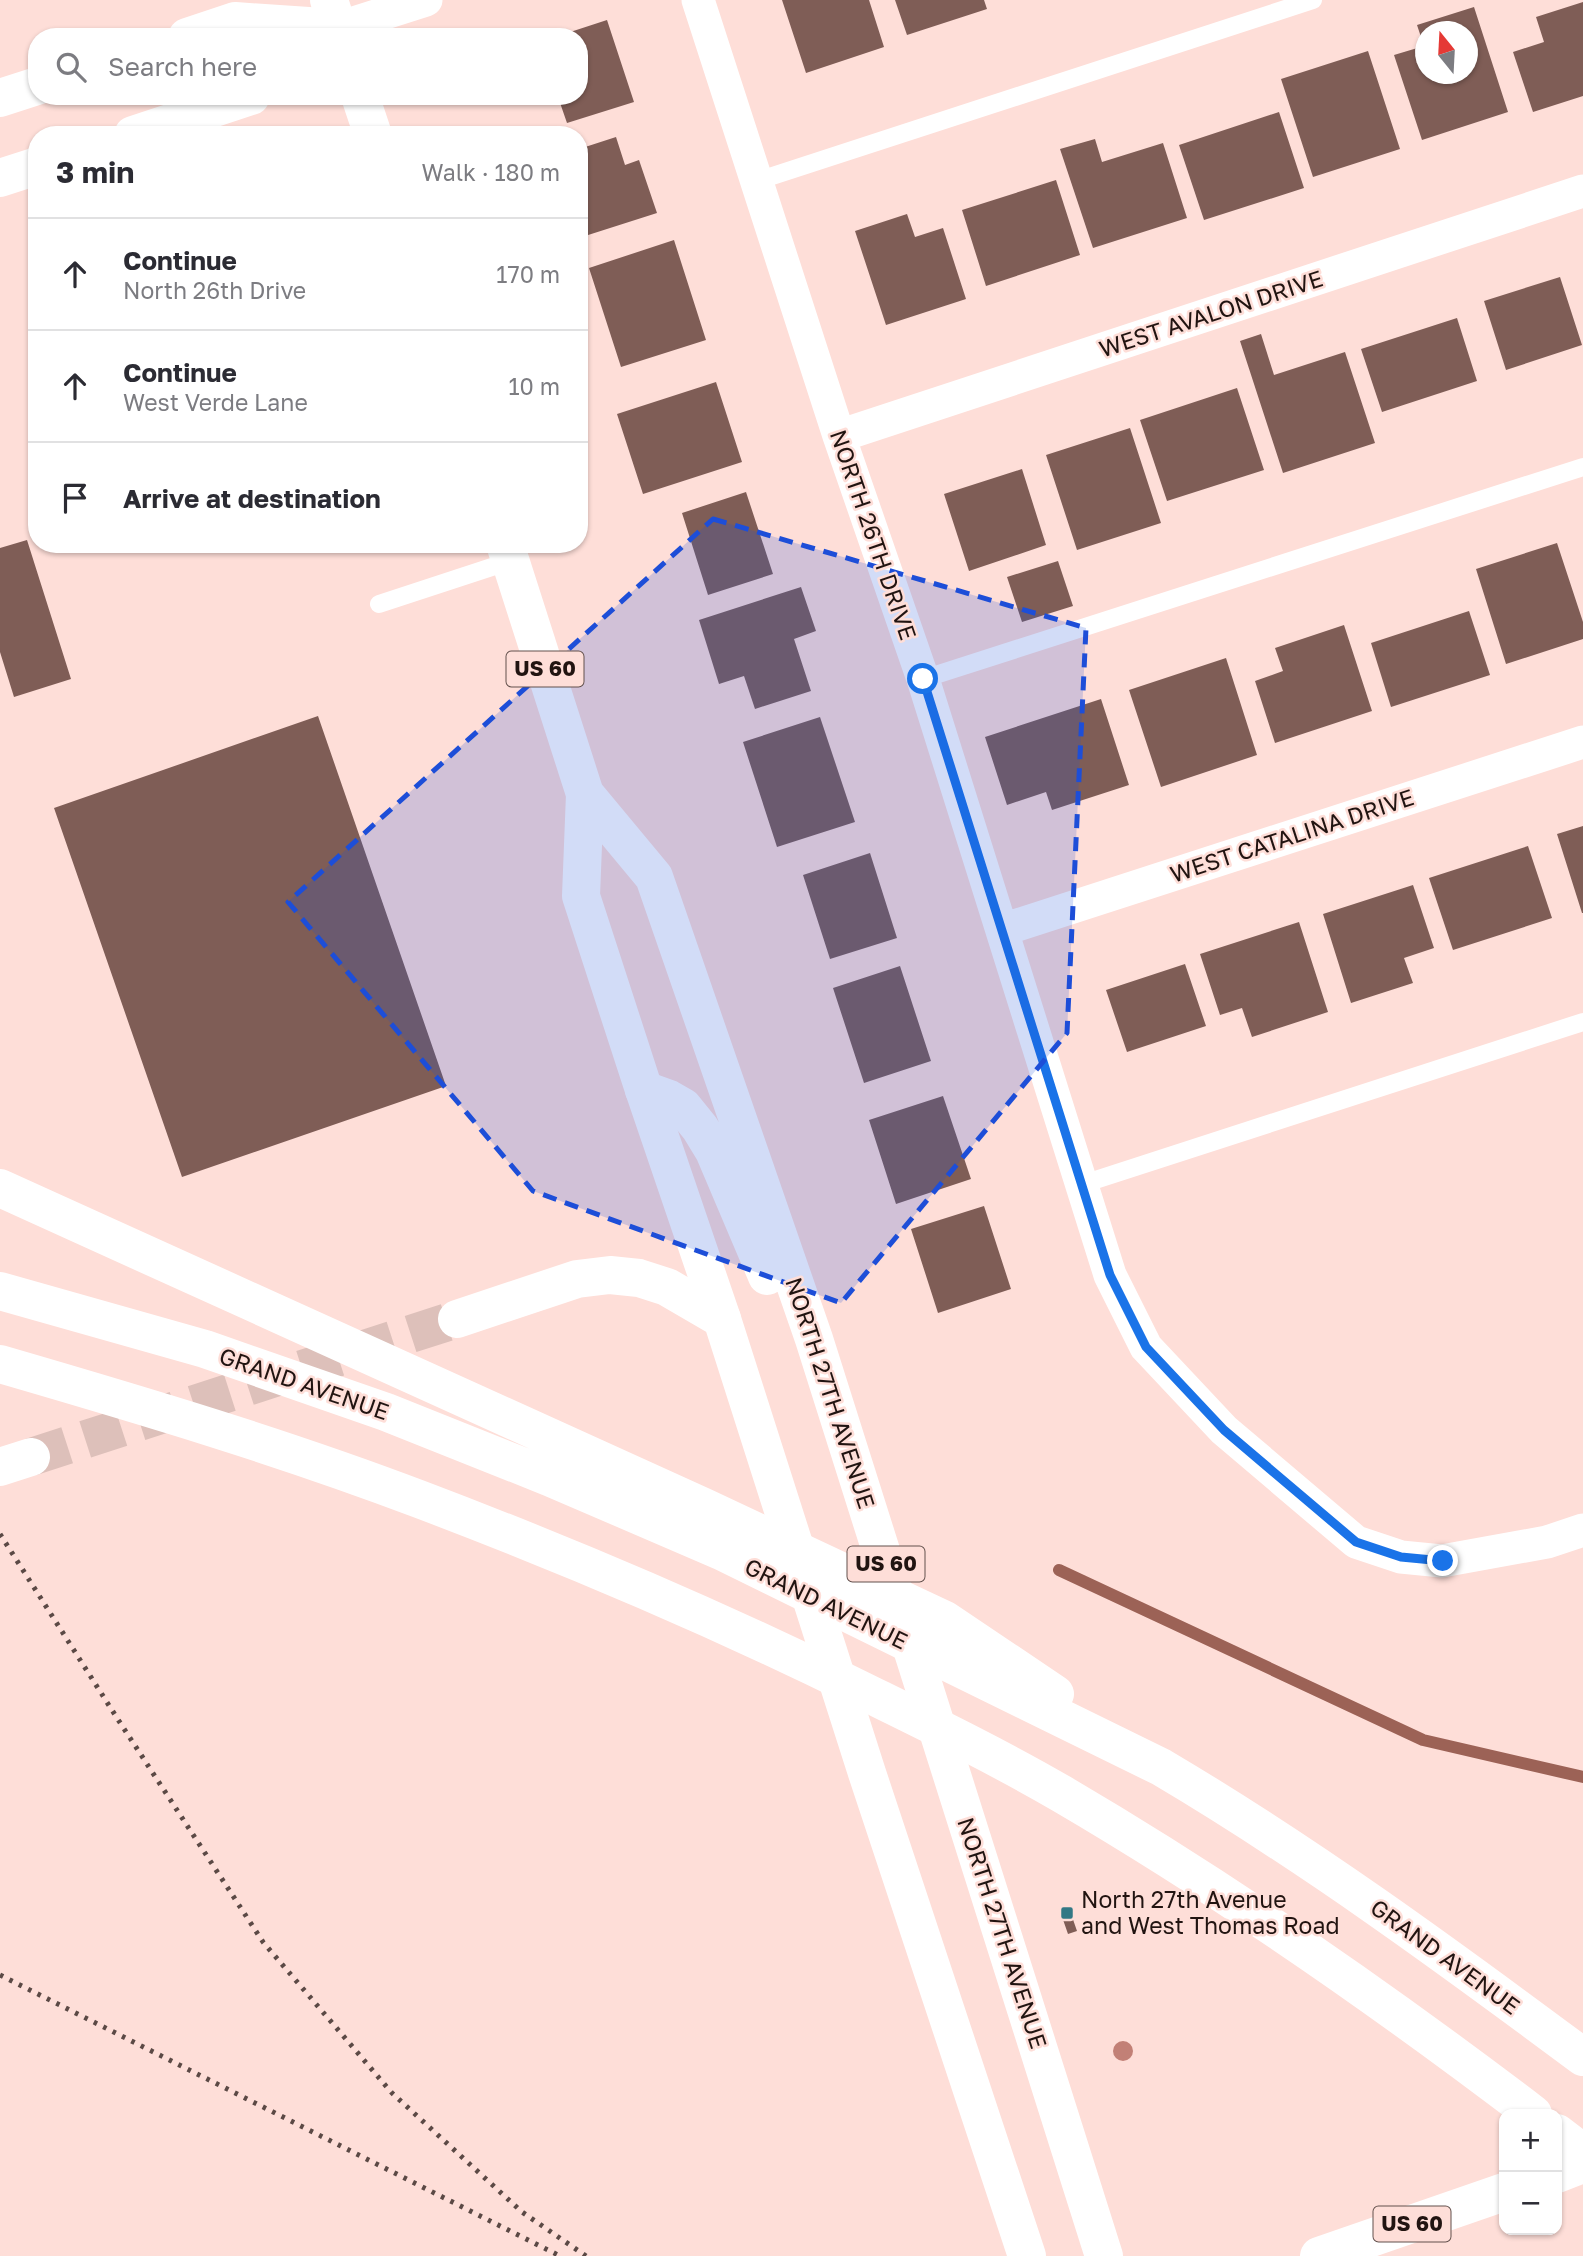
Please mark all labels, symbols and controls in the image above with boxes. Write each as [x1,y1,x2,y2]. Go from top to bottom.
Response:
north arrow [1415,21,1478,84]
search box [28,28,588,105]
icon: search [52,48,90,86]
text: Search here [108,51,257,82]
text: 3 min [56,154,134,190]
text: Walk · 180 m [422,158,560,186]
text: Continue [123,245,237,276]
icon: ahead [56,255,94,293]
text: 170 m [496,260,560,288]
street label: WEST AVALON DRIVE [1095,264,1326,362]
text: North 26th Drive [123,276,306,304]
text: Continue [123,357,237,388]
icon: ahead [56,367,94,405]
text: 10 m [508,372,560,400]
text: West Verde Lane [123,388,308,416]
street label: NORTH 26TH DRIVE [825,426,923,644]
icon: arrive [56,479,94,517]
text: Arrive at destination [123,483,381,514]
road number: US 60 [506,652,584,686]
route start [907,663,938,694]
street label: WEST CATALINA DRIVE [1166,782,1417,888]
street label: NORTH 27TH AVENUE [780,1274,882,1512]
street label: GRAND AVENUE [216,1341,393,1425]
route end [1427,1545,1458,1576]
road number: US 60 [848,1546,924,1582]
street label: GRAND AVENUE [740,1552,912,1655]
street label: NORTH 27TH AVENUE [952,1814,1054,2052]
place label: North 27th Avenue and West Thomas Road [1081,1885,1340,1939]
street label: GRAND AVENUE [1365,1893,1526,2020]
marker: North 27th Avenue and West Thomas Road [1059,1905,1075,1921]
map controls [1499,2109,1562,2235]
button: + [1499,2109,1562,2172]
button: − [1499,2172,1562,2235]
road number: US 60 [1374,2206,1450,2242]

